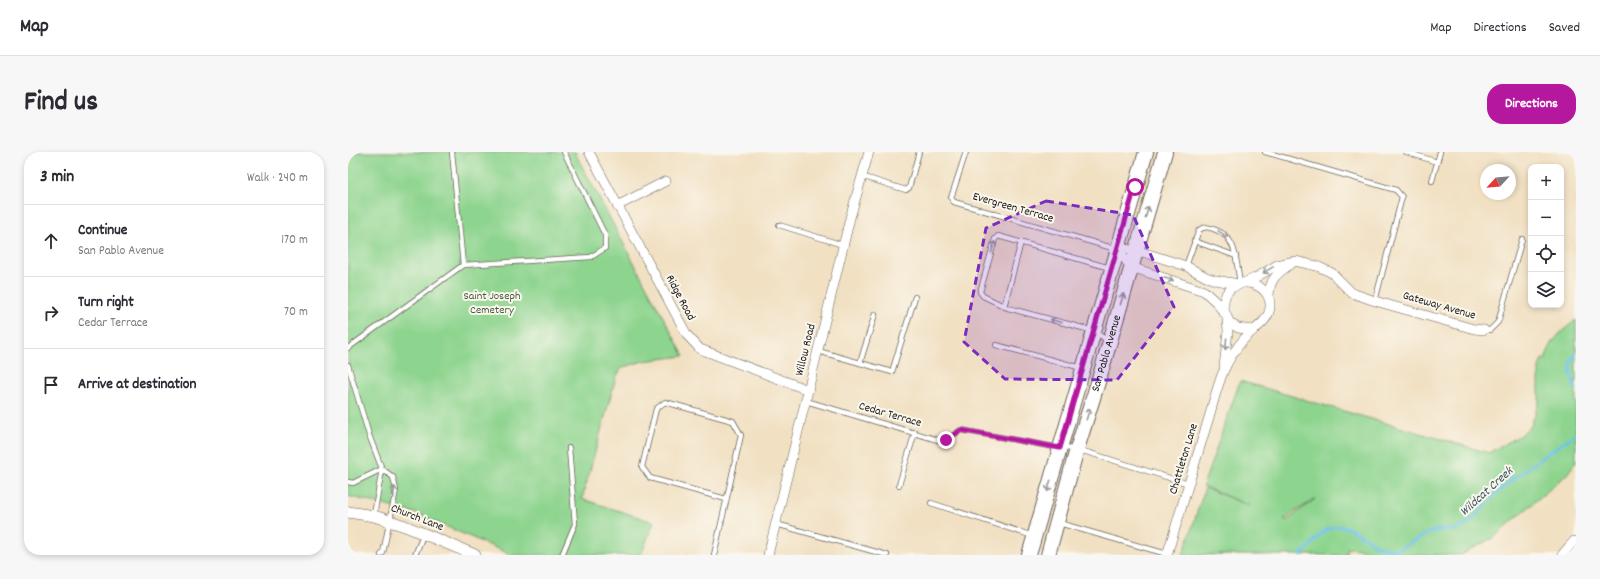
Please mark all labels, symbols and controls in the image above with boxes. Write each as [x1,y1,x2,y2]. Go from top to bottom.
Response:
text: Map [20,14,49,41]
text: Map [1430,18,1452,38]
text: Directions [1474,18,1527,38]
text: Saved [1549,18,1580,38]
text: Find us [24,84,98,124]
button: Directions [1487,84,1576,124]
north arrow [1480,164,1516,200]
map controls [1528,164,1564,308]
button: + [1528,164,1564,200]
text: 3 min [40,166,74,190]
text: Walk · 240 m [247,169,308,188]
route start [1126,178,1144,196]
street label: Evergreen Terrace [971,188,1055,228]
button: − [1528,200,1564,236]
one-way arrow [1144,206,1151,219]
text: Continue [78,220,127,242]
icon: ahead [40,230,62,252]
one-way arrow [1218,230,1229,238]
text: 170 m [281,231,308,250]
button: locate [1528,236,1564,272]
one-way arrow [990,241,997,254]
text: San Pablo Avenue [78,242,164,261]
one-way arrow [1263,266,1274,274]
street label: Ridge Road [661,272,699,324]
button: layers [1528,272,1564,308]
one-way arrow [1162,275,1174,283]
street label: Gateway Avenue [1401,287,1477,325]
park label: Saint Joseph Cemetery [464,288,520,319]
text: Turn right [78,292,134,314]
one-way arrow [1119,293,1126,306]
icon: right [40,302,62,324]
text: 70 m [284,303,308,322]
street label: San Pablo Avenue [1087,313,1126,394]
text: Cedar Terrace [78,314,148,333]
one-way arrow [1050,317,1063,324]
street label: Willow Road [791,322,821,378]
one-way arrow [1223,337,1230,350]
icon: arrive [40,374,62,396]
text: Arrive at destination [78,374,196,396]
street label: Cedar Terrace [857,398,923,432]
one-way arrow [1085,408,1092,421]
street label: Chattleton Lane [1165,421,1203,497]
route end [937,431,955,449]
water label: Wildcat Creek [1456,462,1519,521]
one-way arrow [1045,479,1052,492]
one-way arrow [391,486,398,499]
street label: Church Lane [388,500,446,536]

